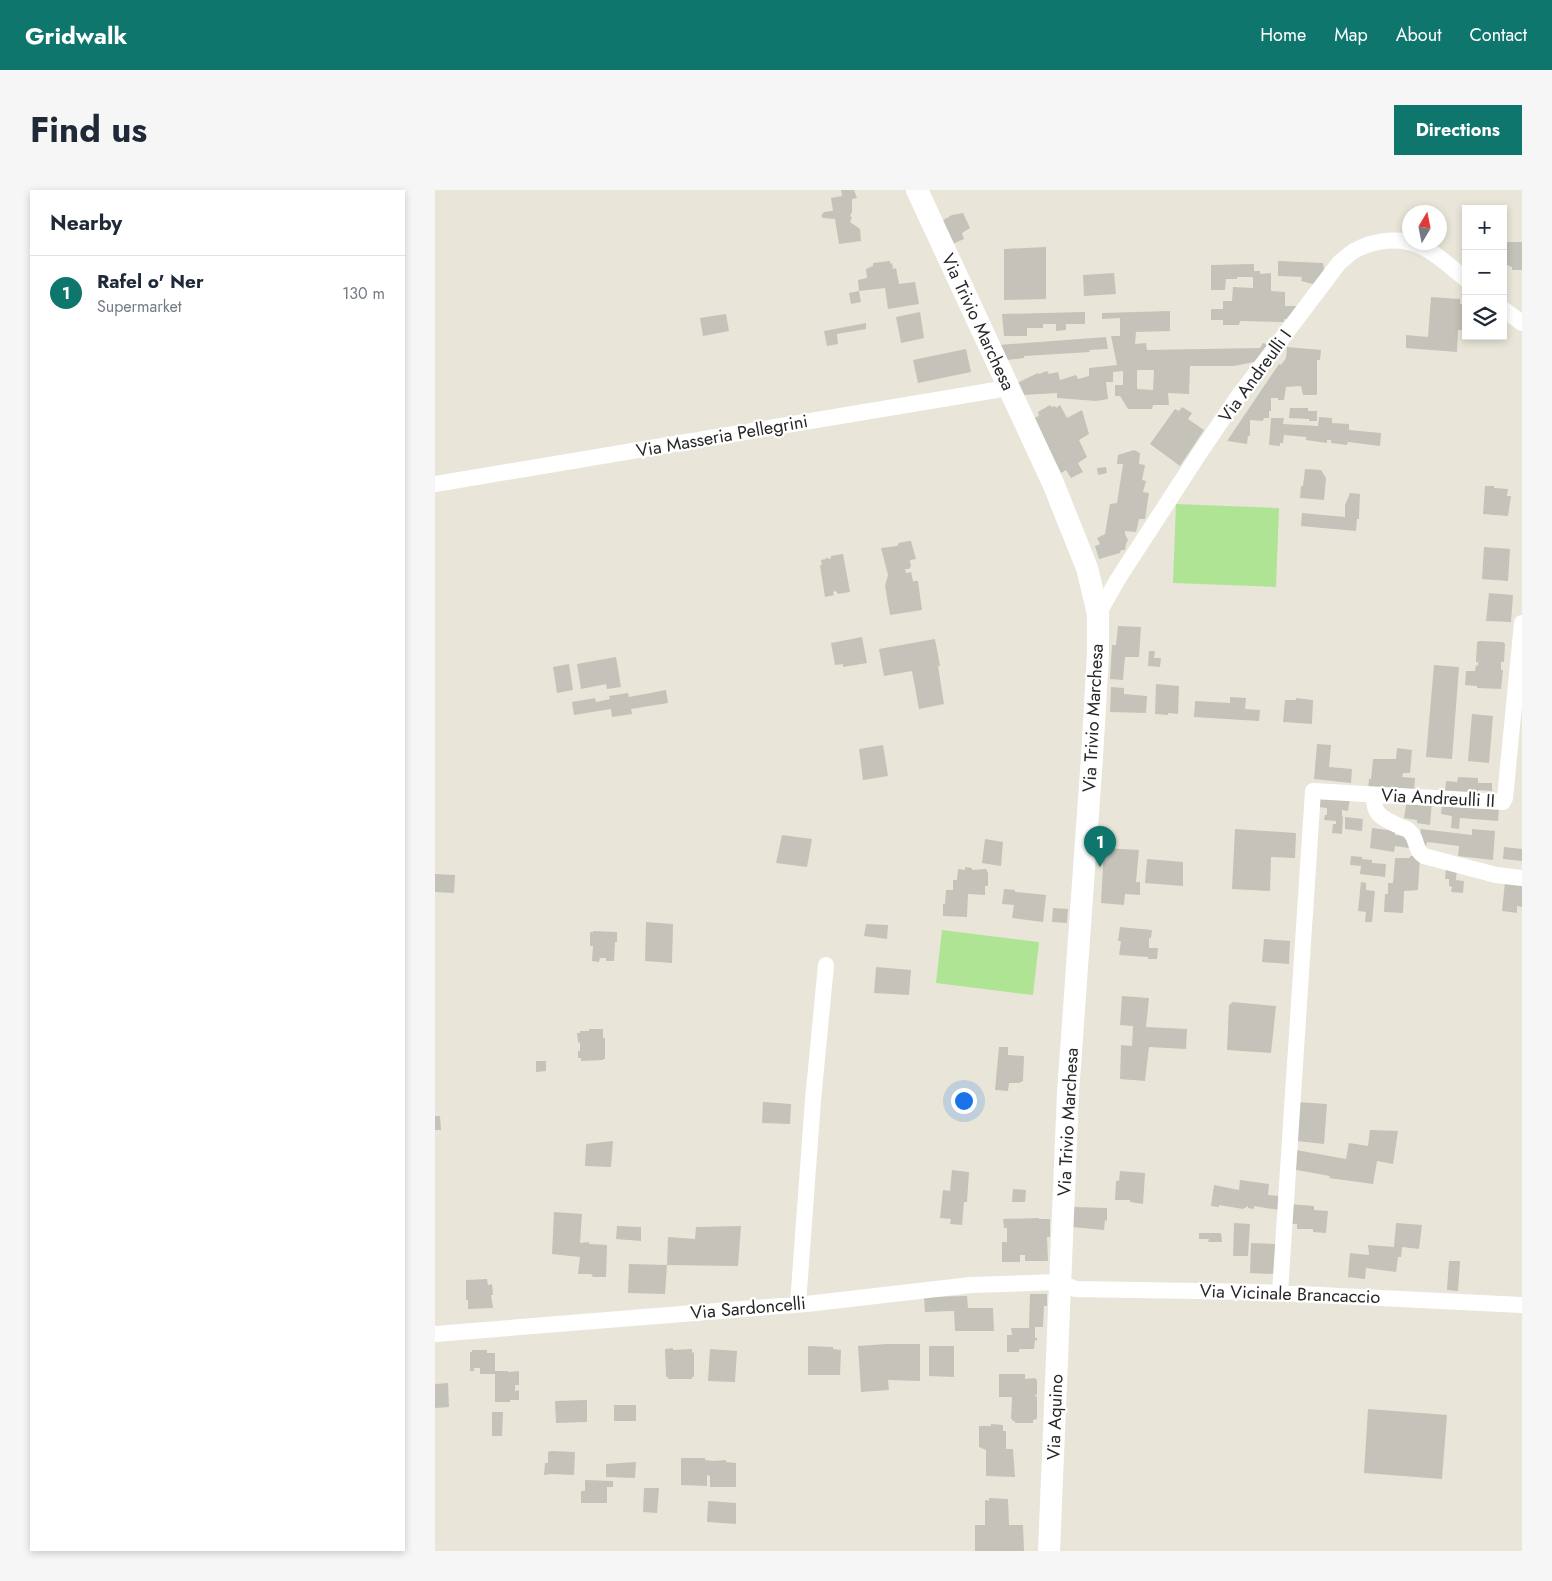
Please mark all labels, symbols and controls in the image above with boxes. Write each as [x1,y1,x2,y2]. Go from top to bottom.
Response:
text: Gridwalk [25,18,127,53]
text: Home [1260,22,1306,48]
text: Map [1334,22,1368,48]
text: About [1396,22,1441,48]
text: Contact [1469,22,1527,48]
text: Find us [30,105,147,155]
button: Directions [1394,105,1522,155]
north arrow [1402,205,1447,250]
map controls [1462,205,1507,340]
button: + [1462,205,1507,250]
text: Nearby [50,208,122,238]
street label: Via Trivio Marchesa [935,249,1021,395]
button: − [1462,250,1507,295]
text: Rafel o' Ner [97,268,204,295]
text: 1 [62,282,70,305]
text: 130 m [342,282,385,305]
text: Supermarket [97,295,182,318]
button: layers [1462,295,1507,340]
street label: Via Andreulli I [1212,324,1298,428]
street label: Via Masseria Pellegrini [634,408,810,464]
street label: Via Trivio Marchesa [1076,643,1110,793]
street label: Via Andreulli II [1380,782,1496,814]
pin: 1 [1084,826,1116,867]
street label: Via Trivio Marchesa [1051,1047,1085,1197]
your location [951,1088,977,1114]
street label: Via Vicinale Brancaccio [1199,1278,1381,1310]
street label: Via Sardoncelli [689,1290,807,1326]
street label: Via Aquino [1041,1373,1070,1461]

